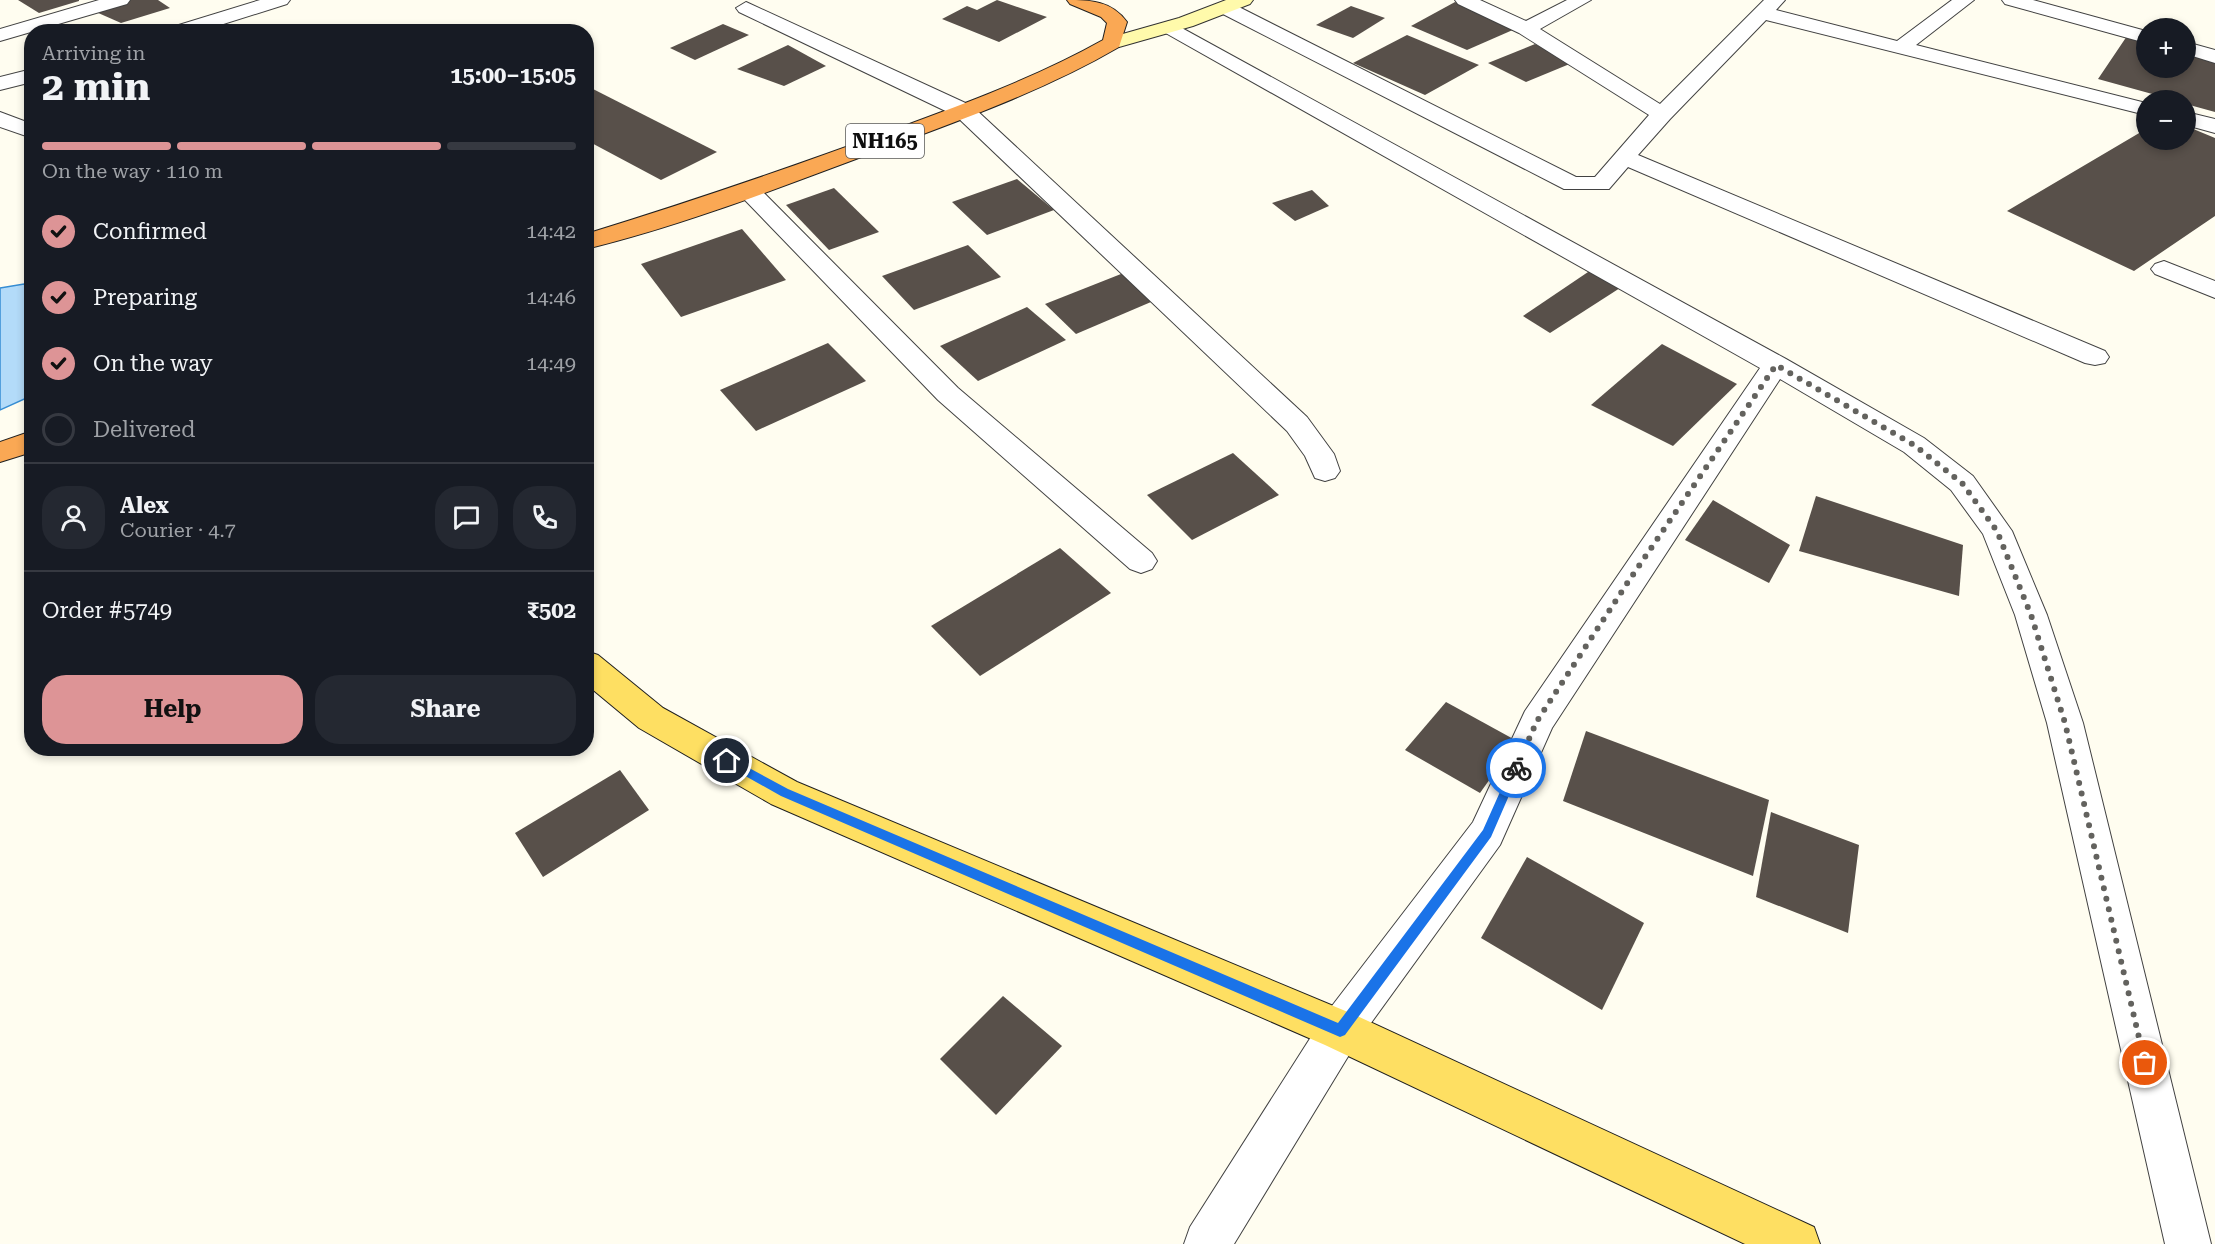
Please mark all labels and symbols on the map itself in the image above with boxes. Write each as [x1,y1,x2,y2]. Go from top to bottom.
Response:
road number: NH165 [846,124,924,158]
pin [701,735,752,786]
courier [1486,738,1546,798]
pin [2119,1037,2170,1088]

